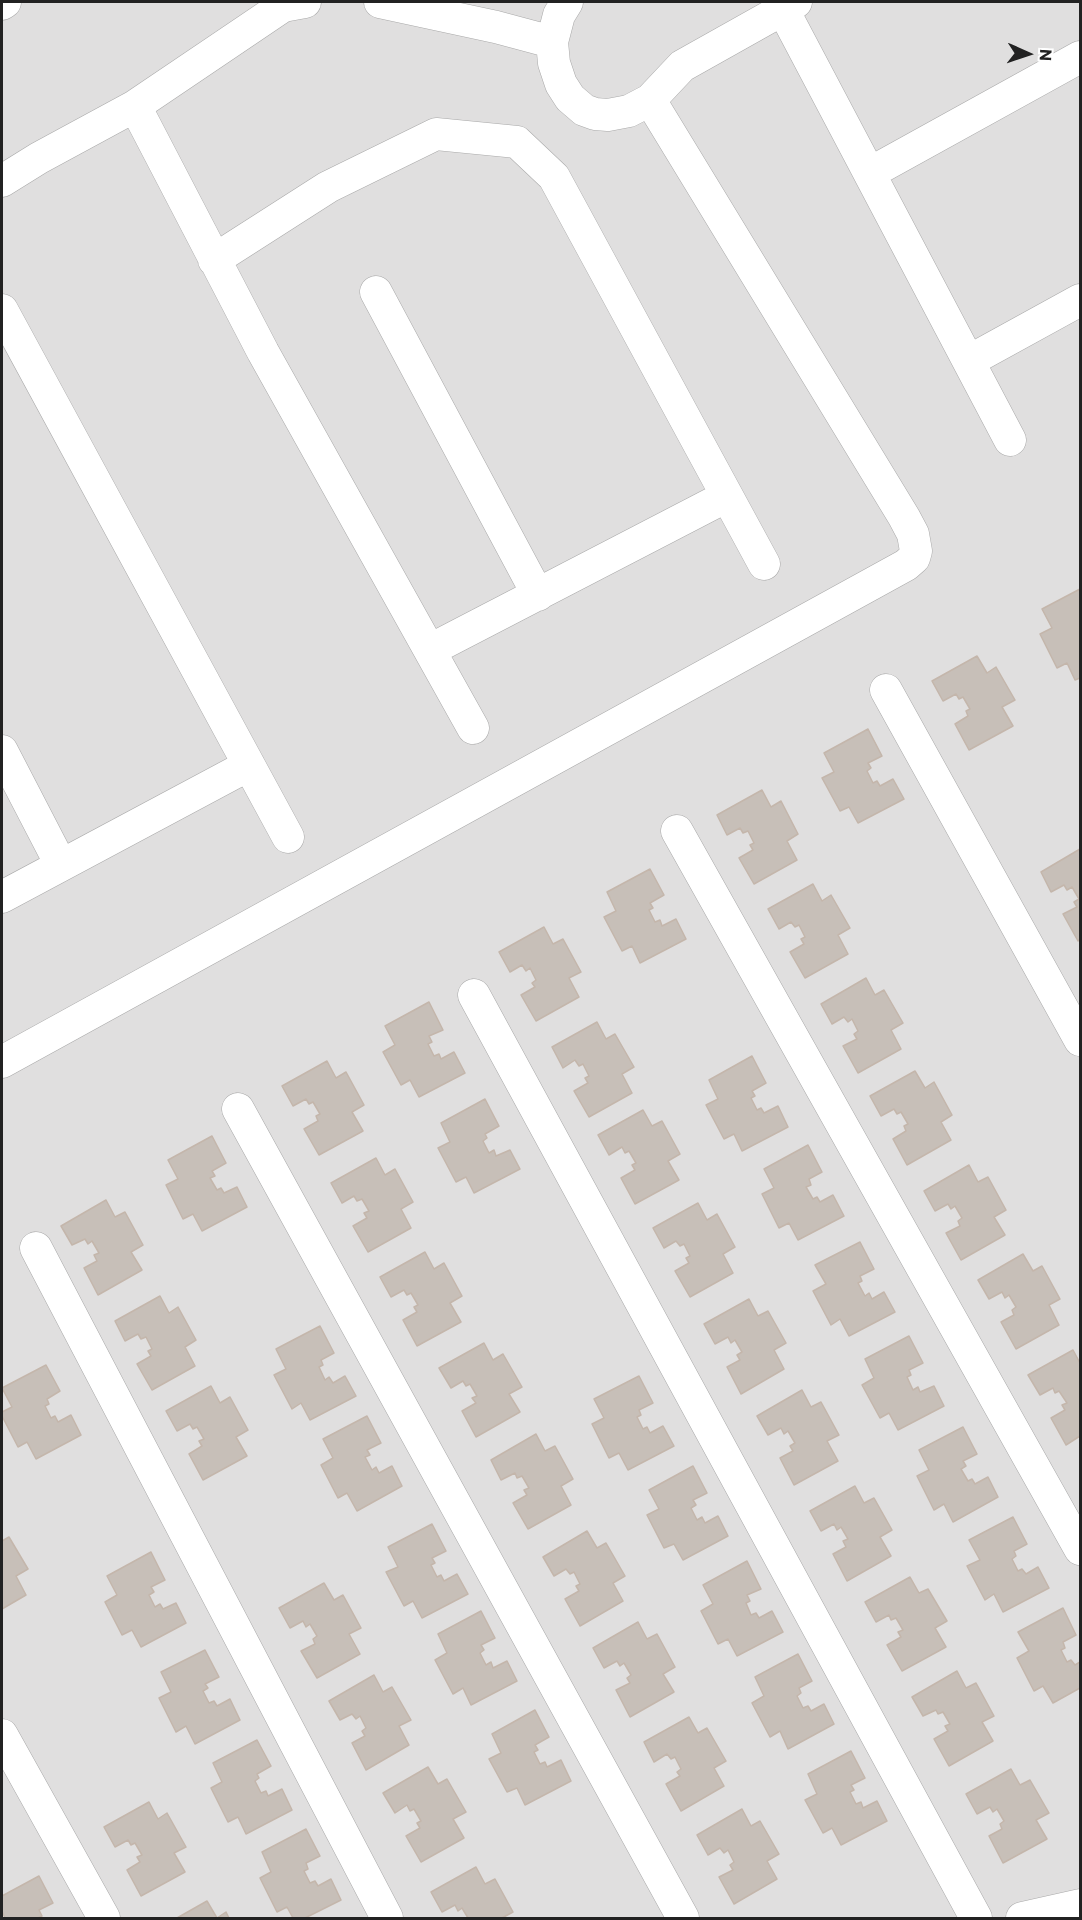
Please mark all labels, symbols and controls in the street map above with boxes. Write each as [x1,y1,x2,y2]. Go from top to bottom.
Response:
north arrow [998,24,1058,84]
text: N [1037,48,1056,61]

